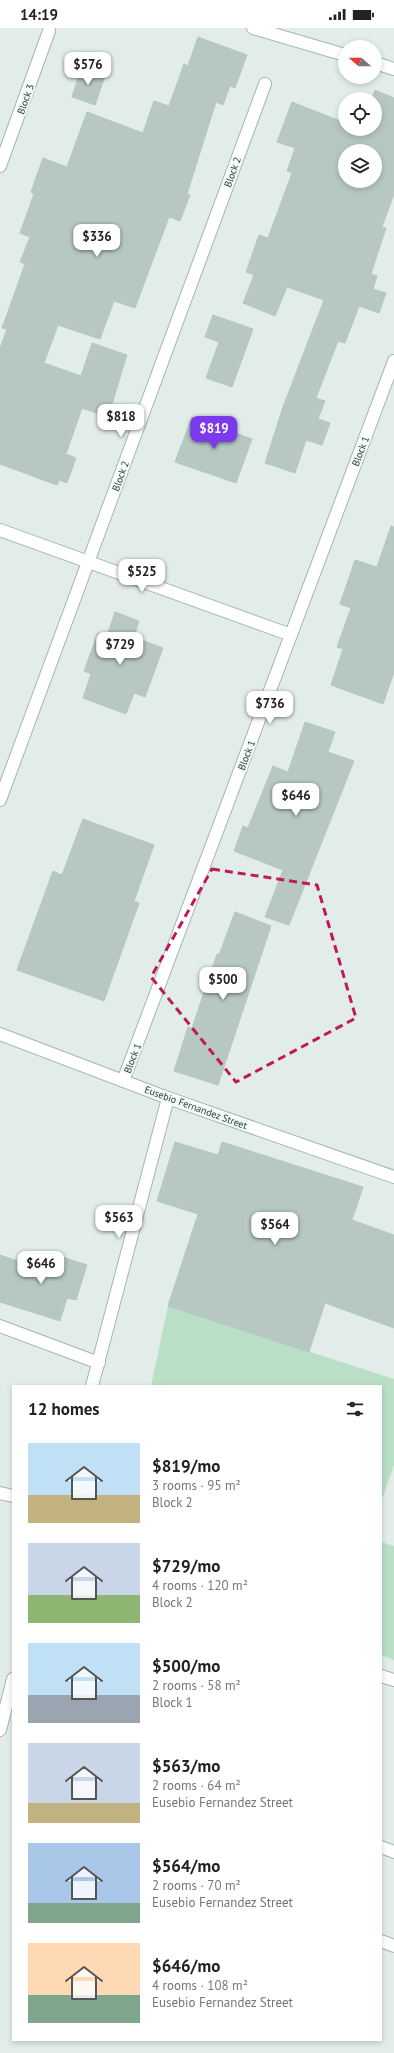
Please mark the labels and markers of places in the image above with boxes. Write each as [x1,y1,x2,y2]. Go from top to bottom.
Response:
pin: $576 [64,52,112,86]
pin: $336 [73,224,121,258]
pin: $818 [97,404,145,438]
pin: $819 [190,416,238,450]
pin: $525 [118,559,166,593]
pin: $729 [96,632,144,666]
pin: $736 [246,691,294,725]
pin: $646 [272,783,320,817]
pin: $500 [199,967,247,1001]
pin: $563 [95,1205,143,1239]
pin: $564 [251,1212,299,1246]
pin: $646 [17,1251,65,1285]

